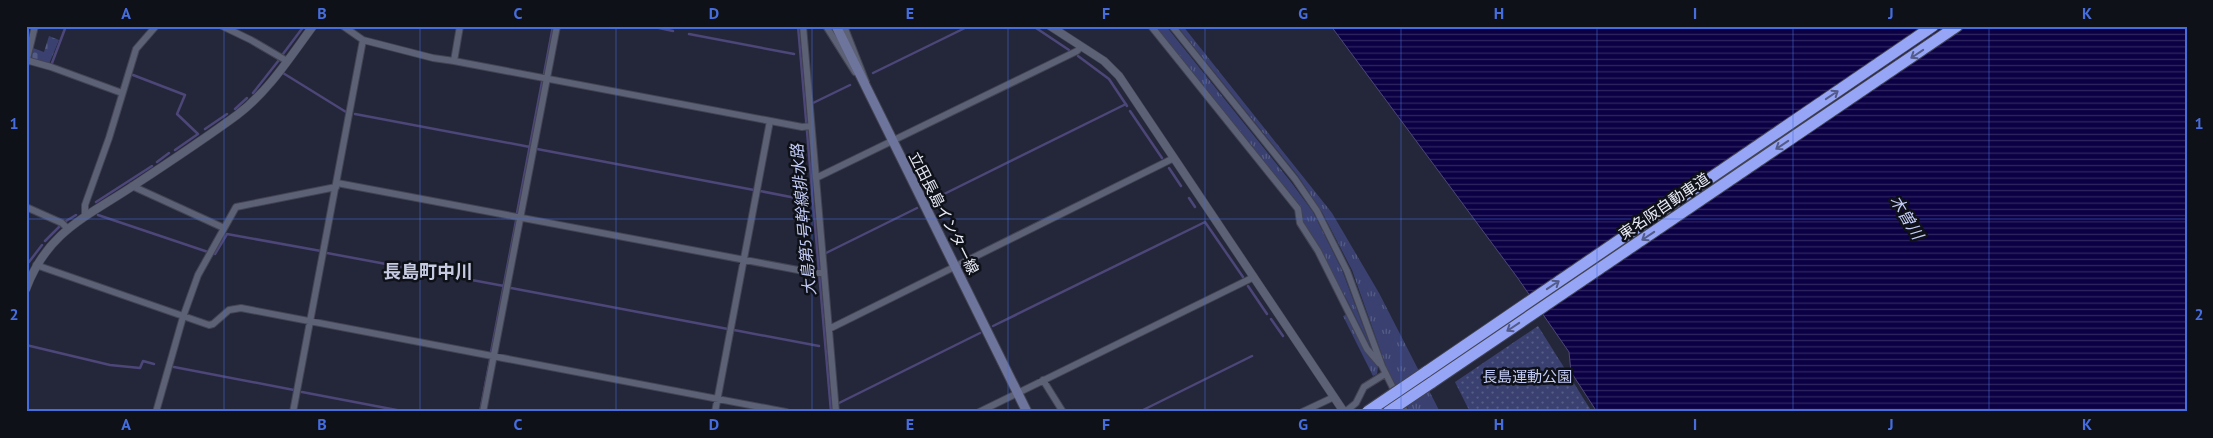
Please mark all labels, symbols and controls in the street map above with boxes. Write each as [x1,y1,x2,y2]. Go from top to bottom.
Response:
text: A [121,3,131,23]
text: B [317,3,327,23]
text: C [514,3,523,23]
text: D [709,3,719,23]
text: E [906,3,914,23]
text: F [1102,3,1110,23]
text: G [1298,3,1308,23]
text: H [1494,3,1504,23]
text: I [1693,3,1697,23]
text: J [1887,3,1894,23]
text: K [2082,3,2092,23]
one-way arrow [1910,48,1924,59]
one-way arrow [1824,90,1838,100]
text: 1 [9,113,19,133]
text: 1 [2194,113,2204,133]
one-way arrow [1776,140,1790,150]
water label: 大島第5号幹線排水路 [786,141,820,297]
street label: 立田長島インター線 [905,149,983,277]
street label: 東名阪自動車道 [1615,169,1713,243]
water label: 木曽川 [1886,191,1929,244]
one-way arrow [1641,231,1655,241]
district label: 長島町中川 [383,260,473,283]
one-way arrow [1546,280,1560,290]
text: 2 [9,304,19,324]
text: 2 [2194,304,2204,324]
one-way arrow [1507,322,1521,332]
park label: 長島運動公園 [1482,367,1572,386]
text: A [121,414,131,434]
text: B [317,414,327,434]
text: C [514,414,523,434]
text: D [709,414,719,434]
text: E [906,414,914,434]
text: F [1102,414,1110,434]
text: G [1298,414,1308,434]
text: H [1494,414,1504,434]
text: I [1693,414,1697,434]
text: J [1887,414,1894,434]
text: K [2082,414,2092,434]

